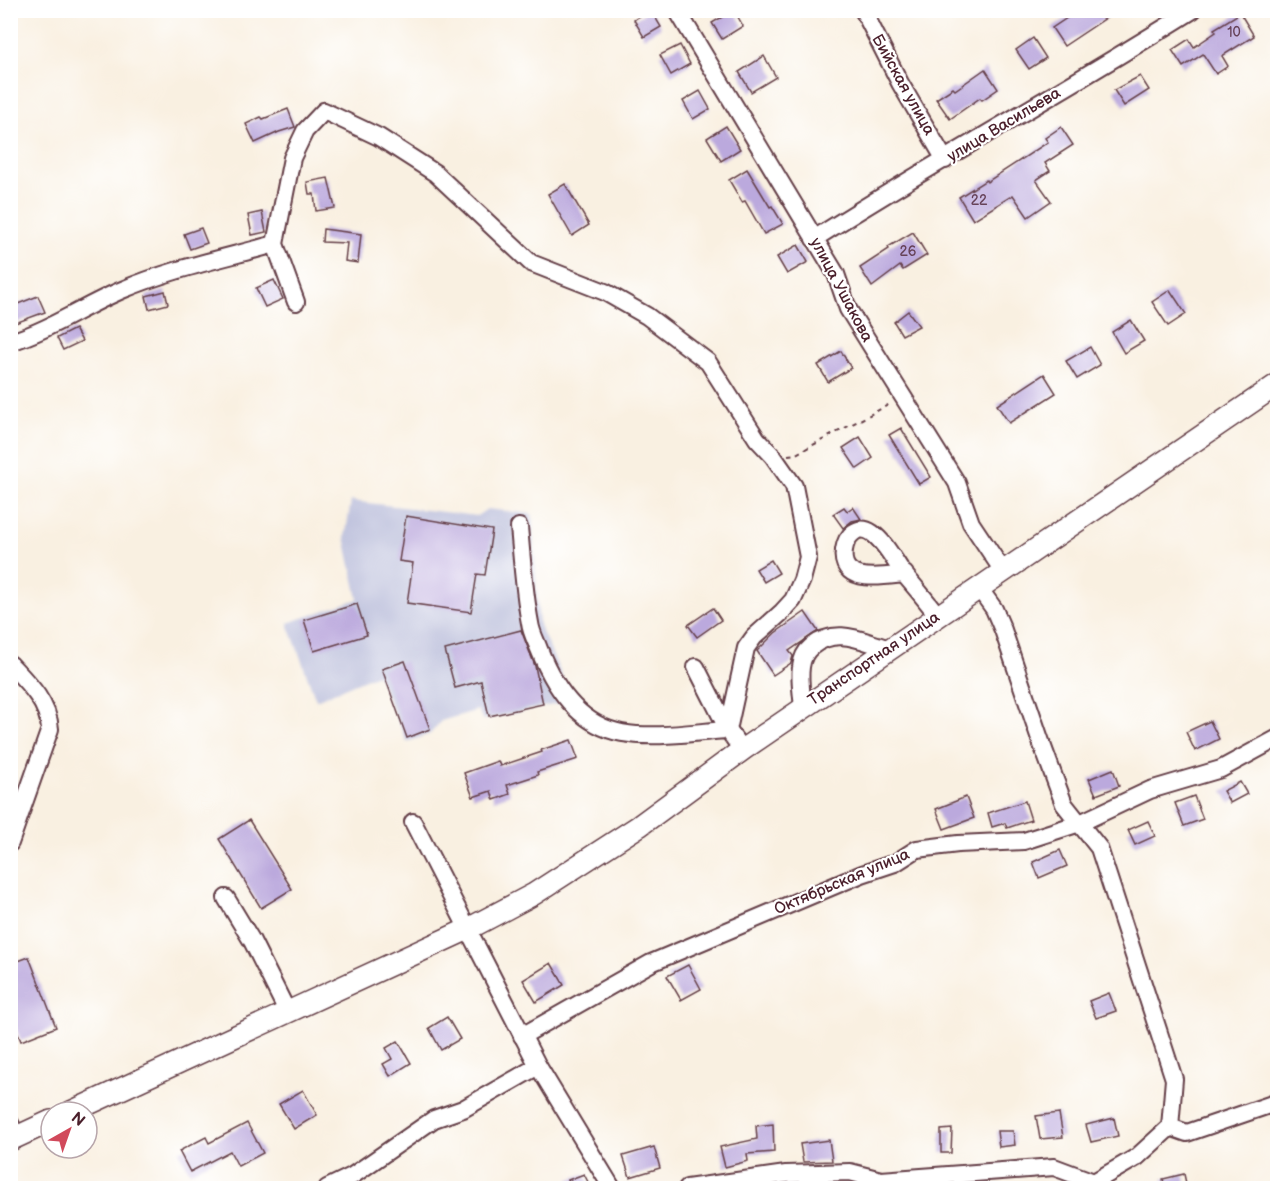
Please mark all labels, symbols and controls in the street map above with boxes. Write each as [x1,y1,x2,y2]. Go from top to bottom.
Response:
house number: 10 [1227,24,1241,41]
street label: Бийская улица [867,31,939,139]
street label: улица Васильева [944,83,1065,166]
house number: 22 [971,192,988,209]
street label: улица Ушакова [806,235,877,346]
house number: 26 [900,243,917,260]
street label: Транспортная улица [805,608,944,710]
street label: Октябрьская улица [772,845,913,919]
north arrow [39,1100,99,1160]
text: N [67,1109,88,1131]

